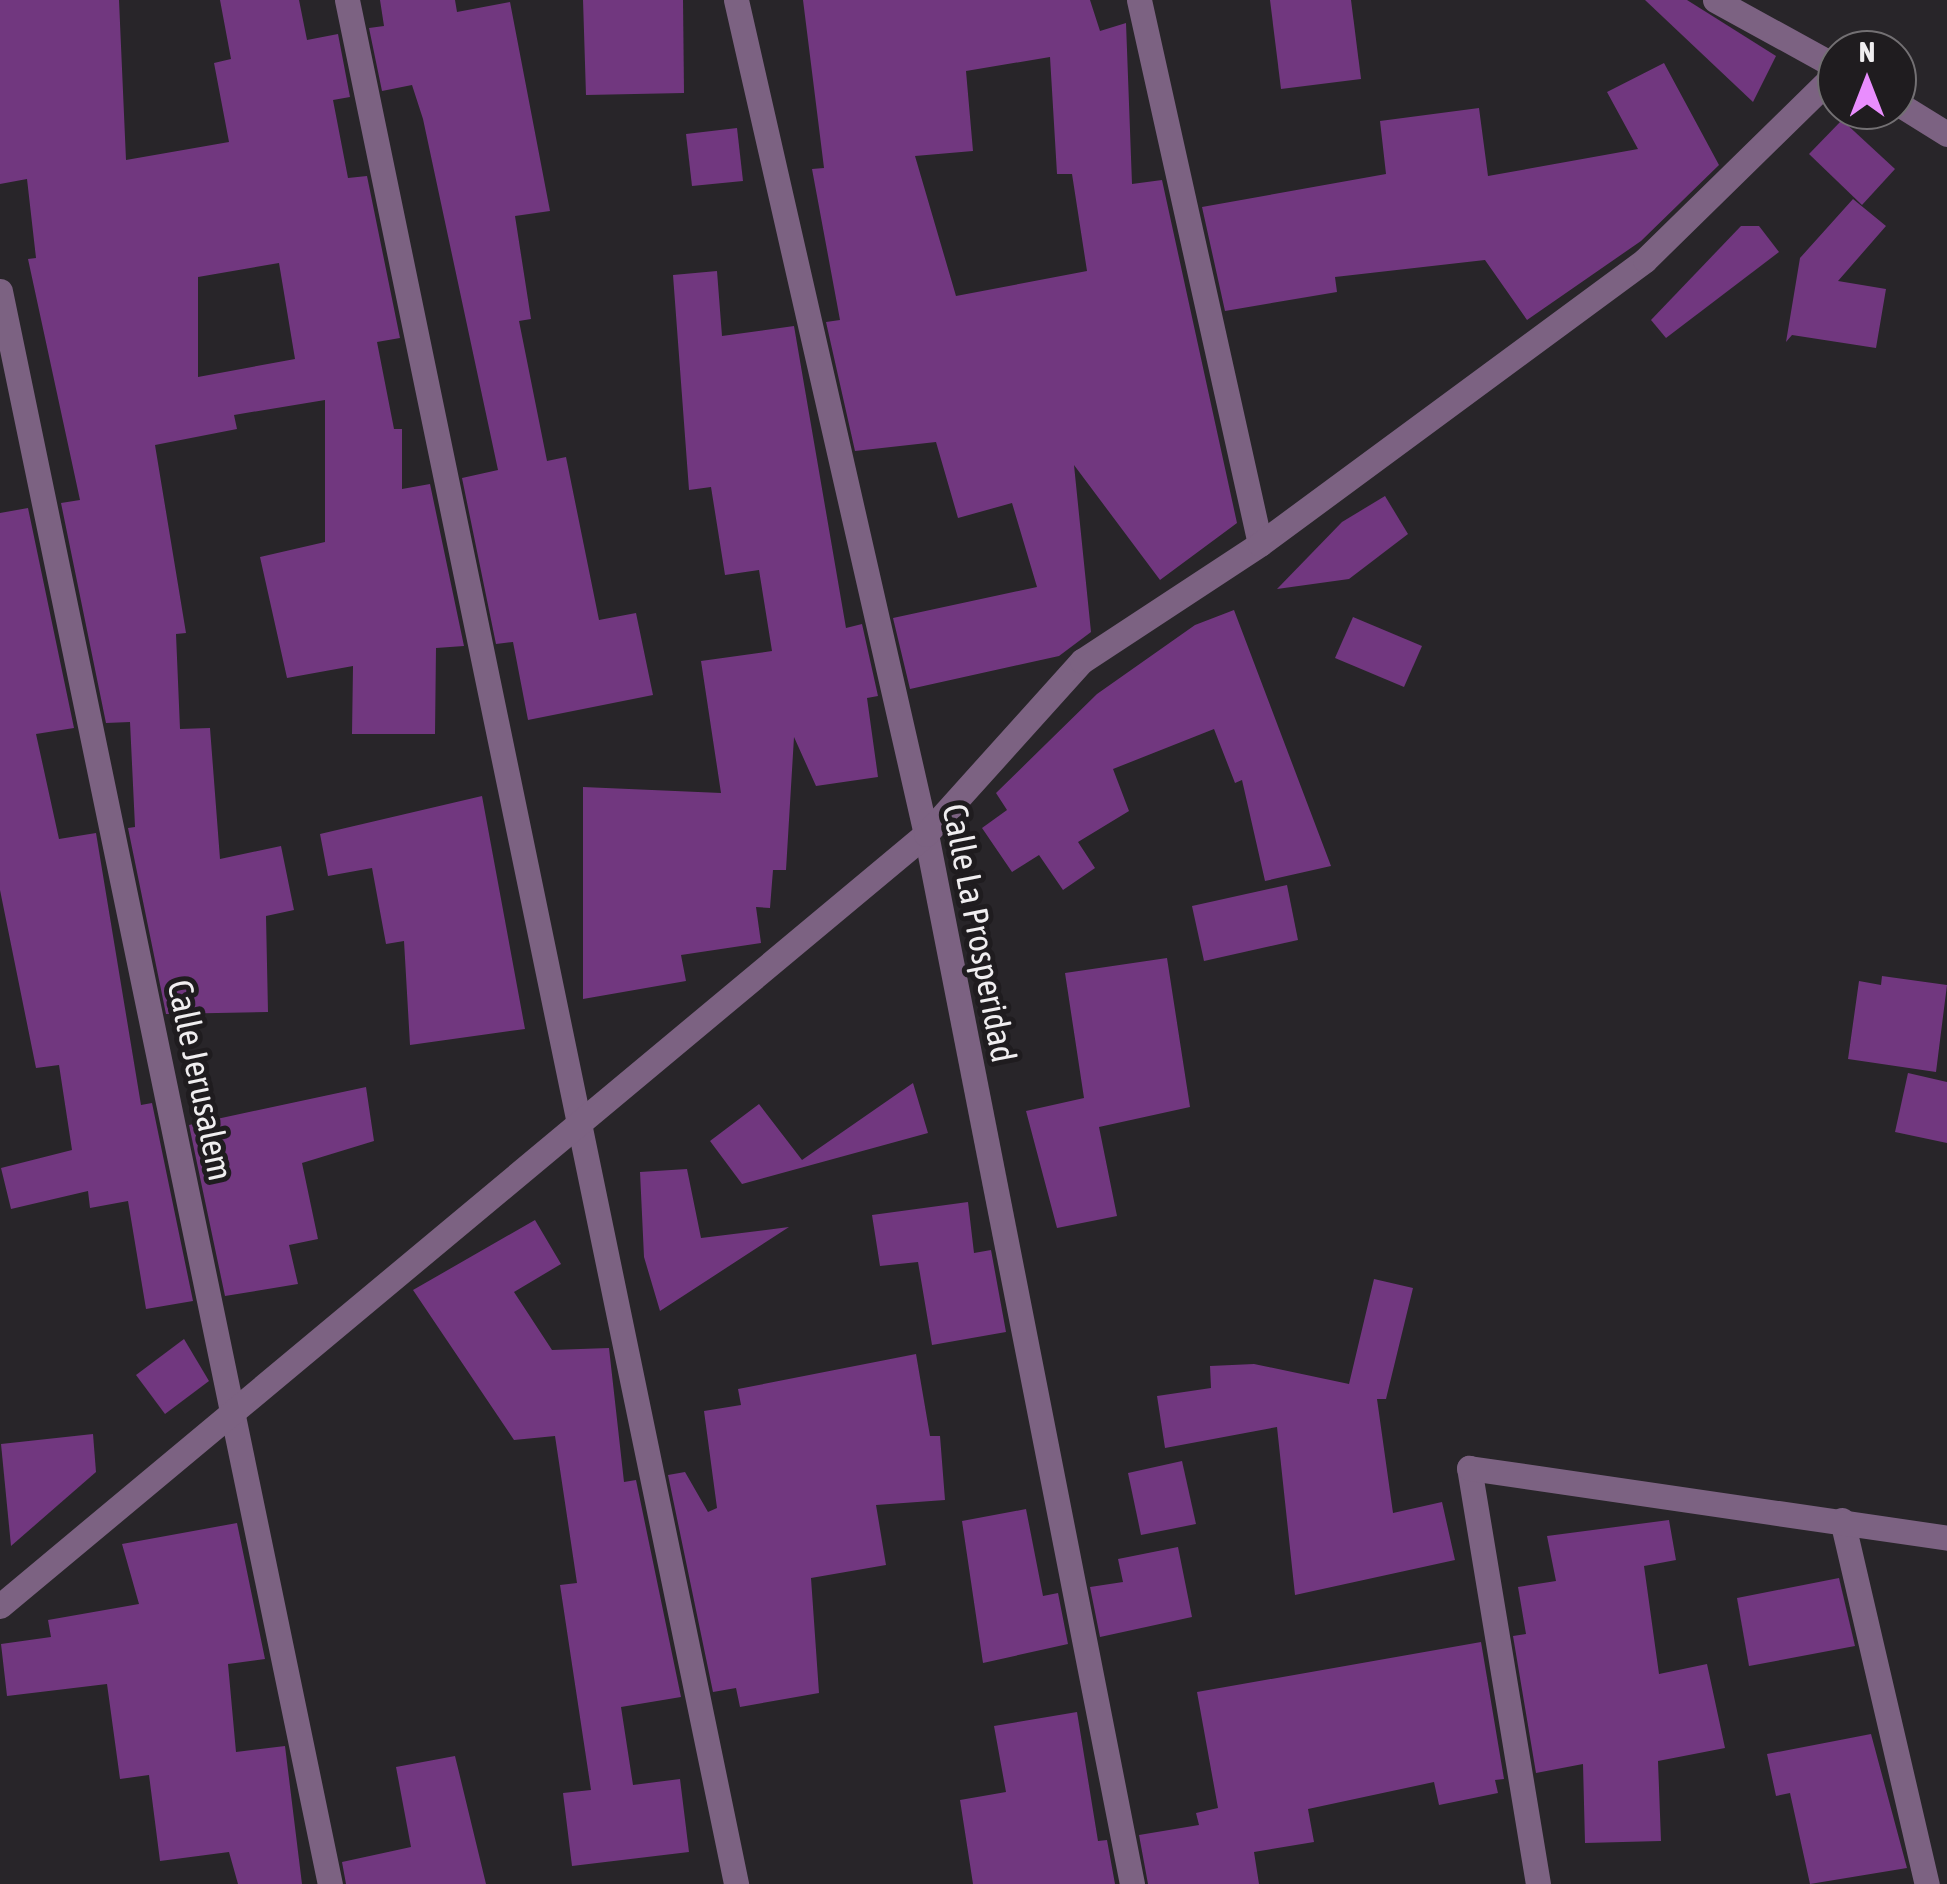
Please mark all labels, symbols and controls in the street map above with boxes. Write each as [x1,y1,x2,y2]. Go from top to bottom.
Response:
north arrow [1817,30,1917,130]
text: N [1859,36,1875,68]
street label: Calle La Prosperidad [934,800,1026,1066]
street label: Calle Jerusalem [159,976,243,1184]

